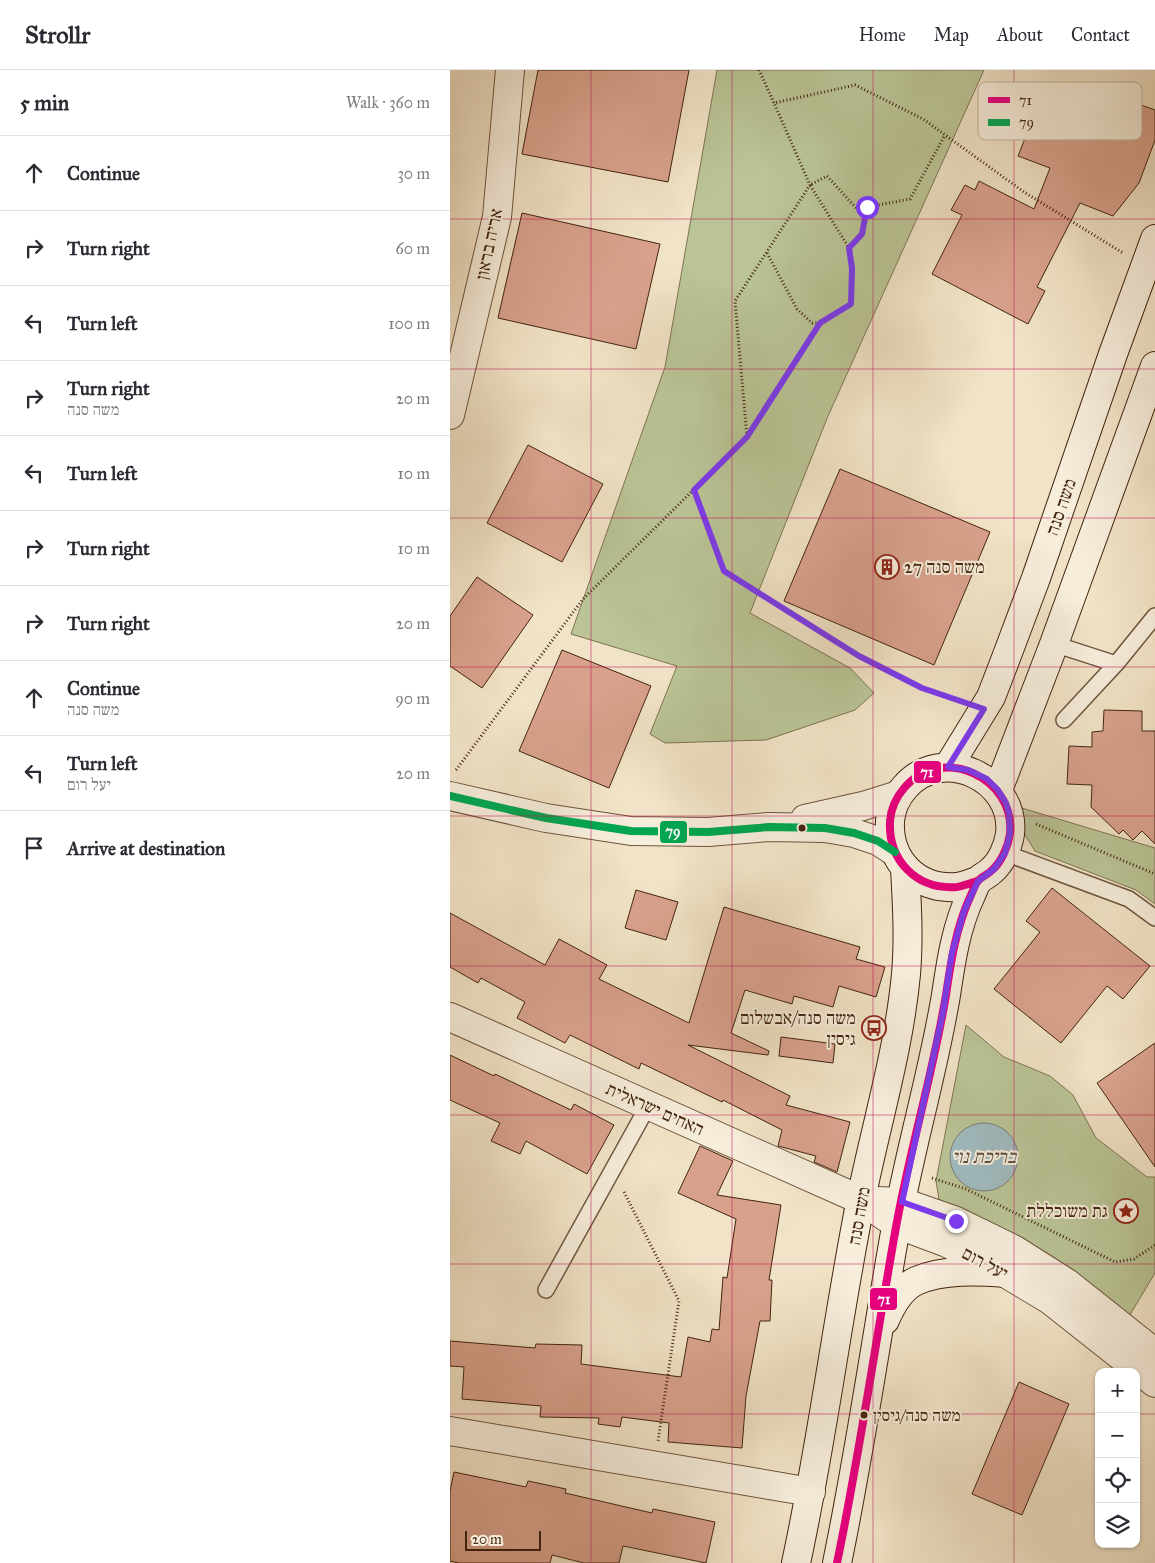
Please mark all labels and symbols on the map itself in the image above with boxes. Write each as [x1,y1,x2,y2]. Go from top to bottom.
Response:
legend [978,82,1142,140]
text: 71 [1019,92,1032,109]
text: 79 [1019,114,1034,131]
route start [856,196,879,219]
street label: אריה בראון [471,206,507,282]
street label: משה סנה [1041,476,1081,538]
building icon: משה סנה 27 [874,554,900,580]
place label: משה סנה 27 [904,556,985,578]
line badge: 71 [913,760,942,784]
text: 71 [920,764,934,781]
line badge: 79 [659,820,688,844]
text: 79 [666,823,681,841]
unlabelled marker [797,823,807,833]
place label: משה סנה/אבשלום גיסין [740,1007,856,1050]
bus stop icon: משה סנה/אבשלום גיסין [861,1015,887,1041]
street label: האחים ישראלית [602,1078,708,1140]
water label: בריכת נוי [952,1145,1018,1168]
street label: משה סנה [843,1185,875,1247]
place icon: גת משוכללת [1113,1198,1139,1224]
place label: גת משוכללת [1026,1200,1108,1222]
route end [945,1210,968,1233]
street label: יעל רום [958,1242,1012,1284]
line badge: 71 [869,1287,898,1311]
text: 71 [877,1291,891,1308]
place label: משה סנה/גיסין [873,1405,961,1426]
marker: משה סנה/גיסין [859,1410,869,1420]
scale bar [465,1528,541,1551]

